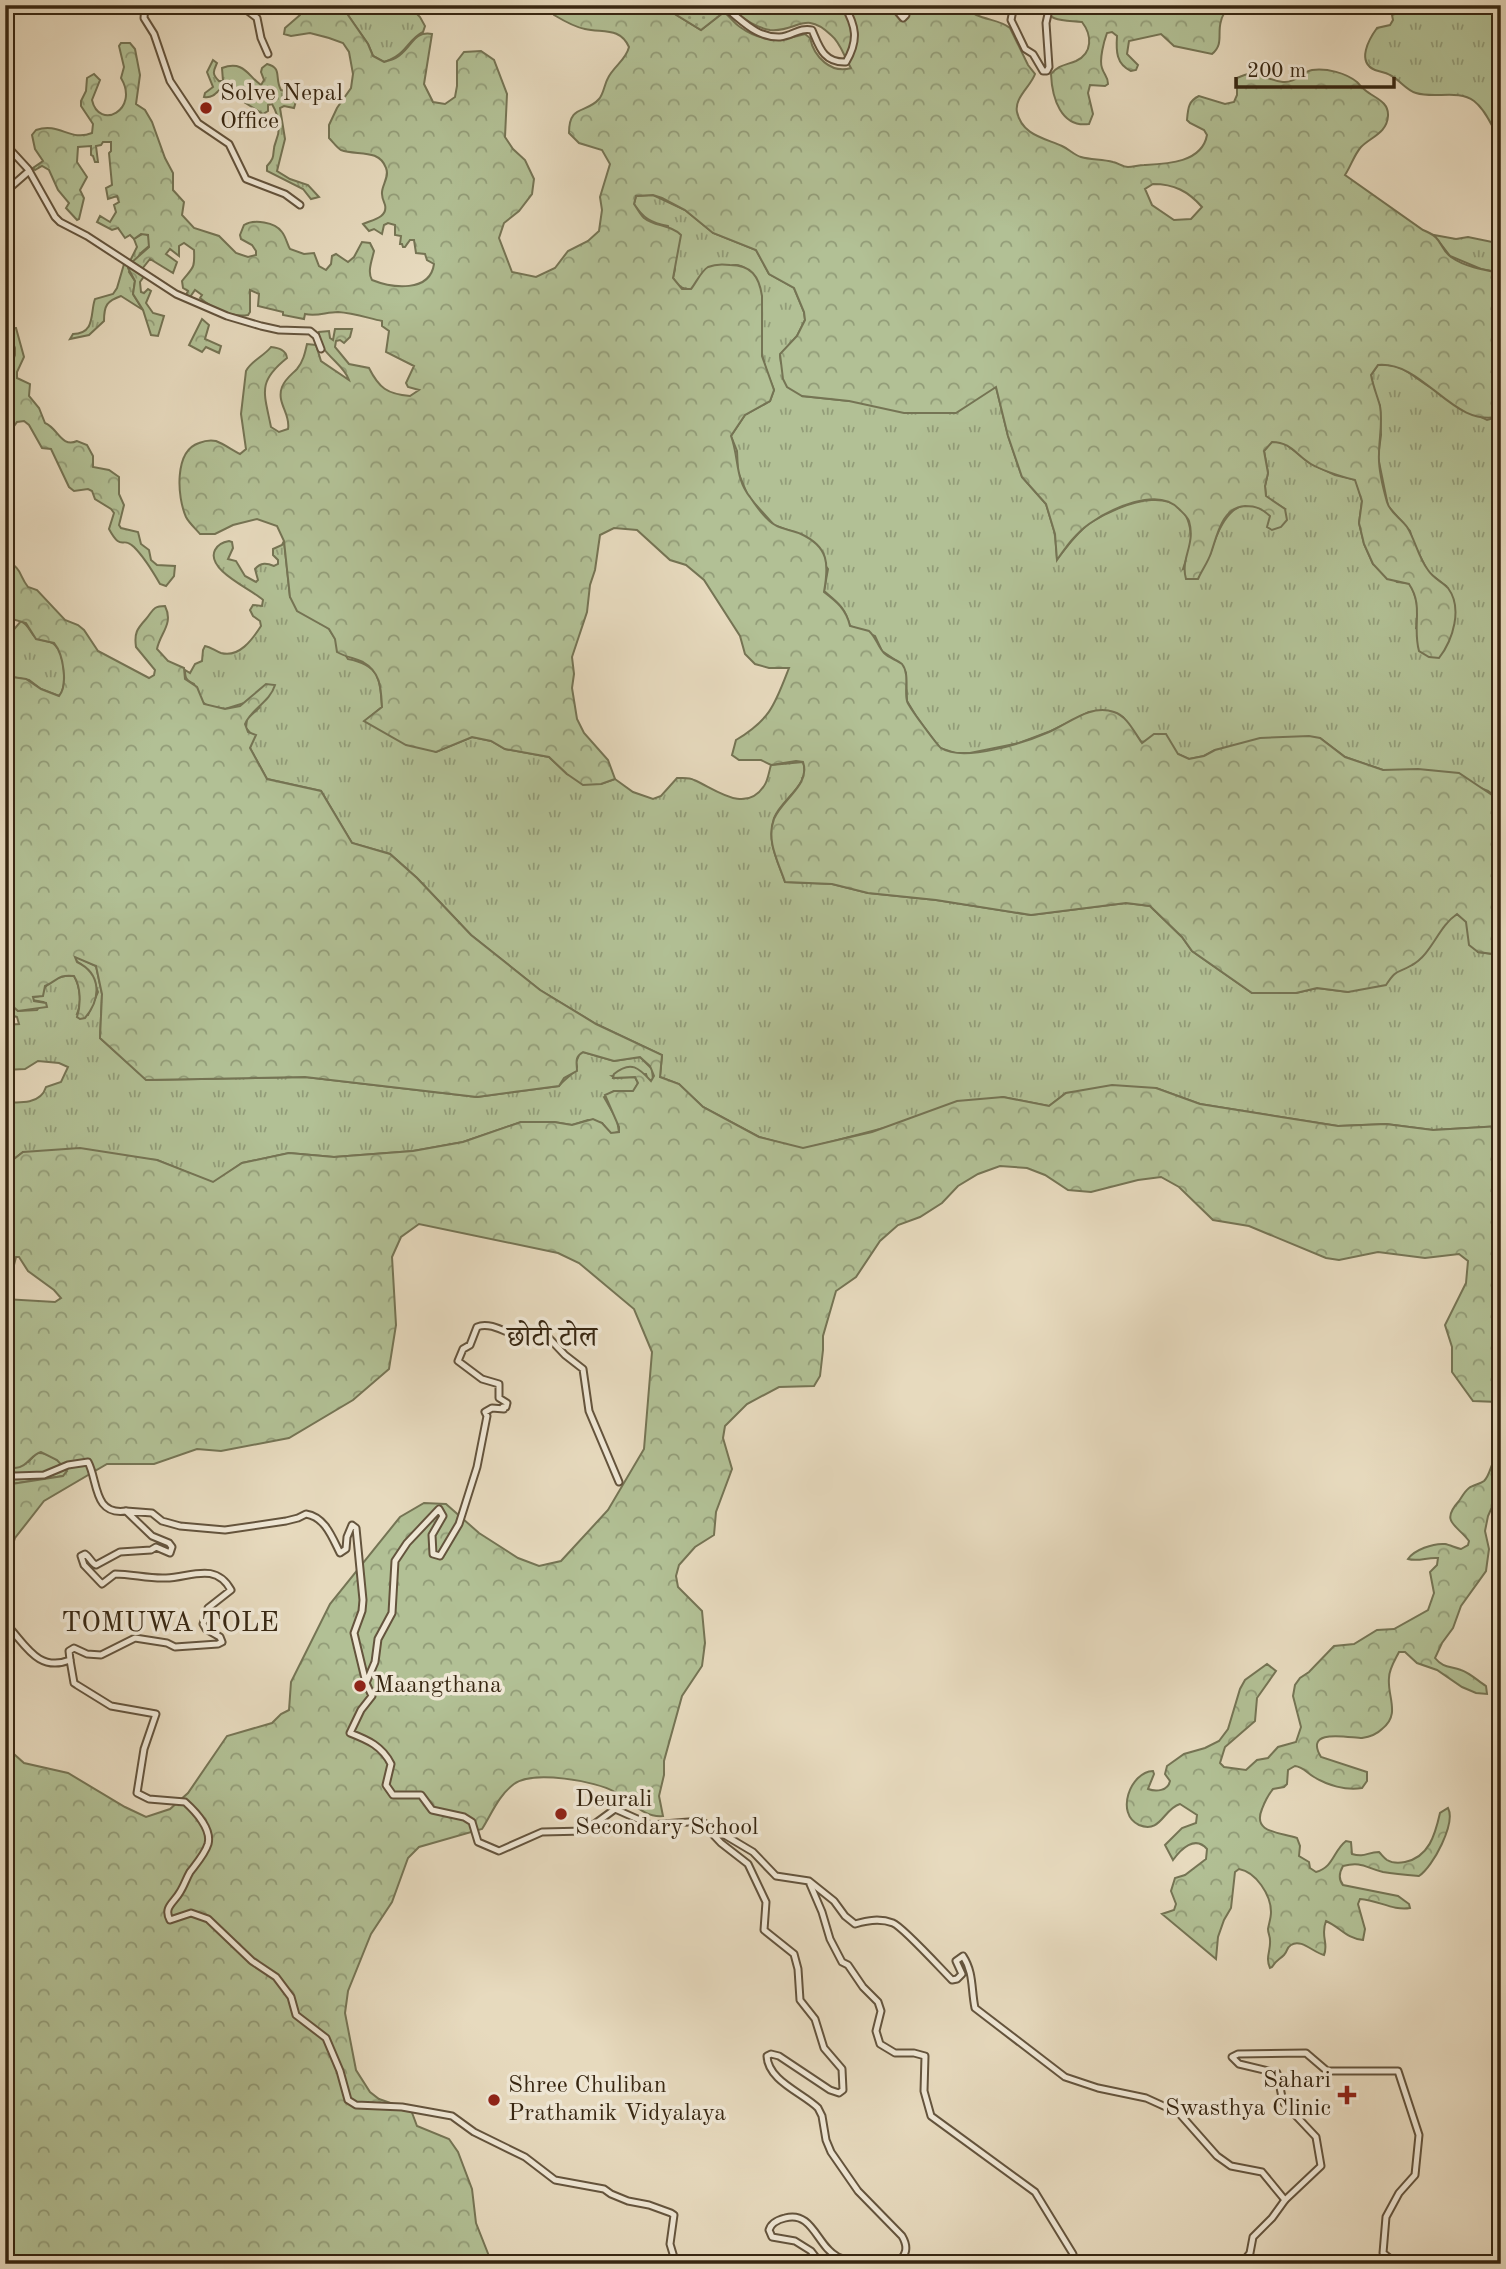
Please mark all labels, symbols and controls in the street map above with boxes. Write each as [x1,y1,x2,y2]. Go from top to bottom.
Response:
scale bar [1236,46,1394,90]
text: 200 m [1247,61,1306,82]
place label: Solve Nepal Office [220,82,343,134]
marker: Solve Nepal Office [198,100,214,116]
district label: छोटी टोल [505,1320,599,1353]
district label: TOMUWA TOLE [61,1610,279,1638]
place label: Maangthana [374,1674,502,1698]
marker: Maangthana [352,1678,368,1694]
place label: Deurali Secondary School [575,1788,759,1840]
marker: Deurali Secondary School [553,1806,569,1822]
place label: Sahari Swasthya Clinic [1165,2069,1331,2121]
place label: Shree Chuliban Prathamik Vidyalaya [508,2074,726,2126]
marker: Sahari Swasthya Clinic [1337,2085,1357,2105]
marker: Shree Chuliban Prathamik Vidyalaya [486,2092,502,2108]

